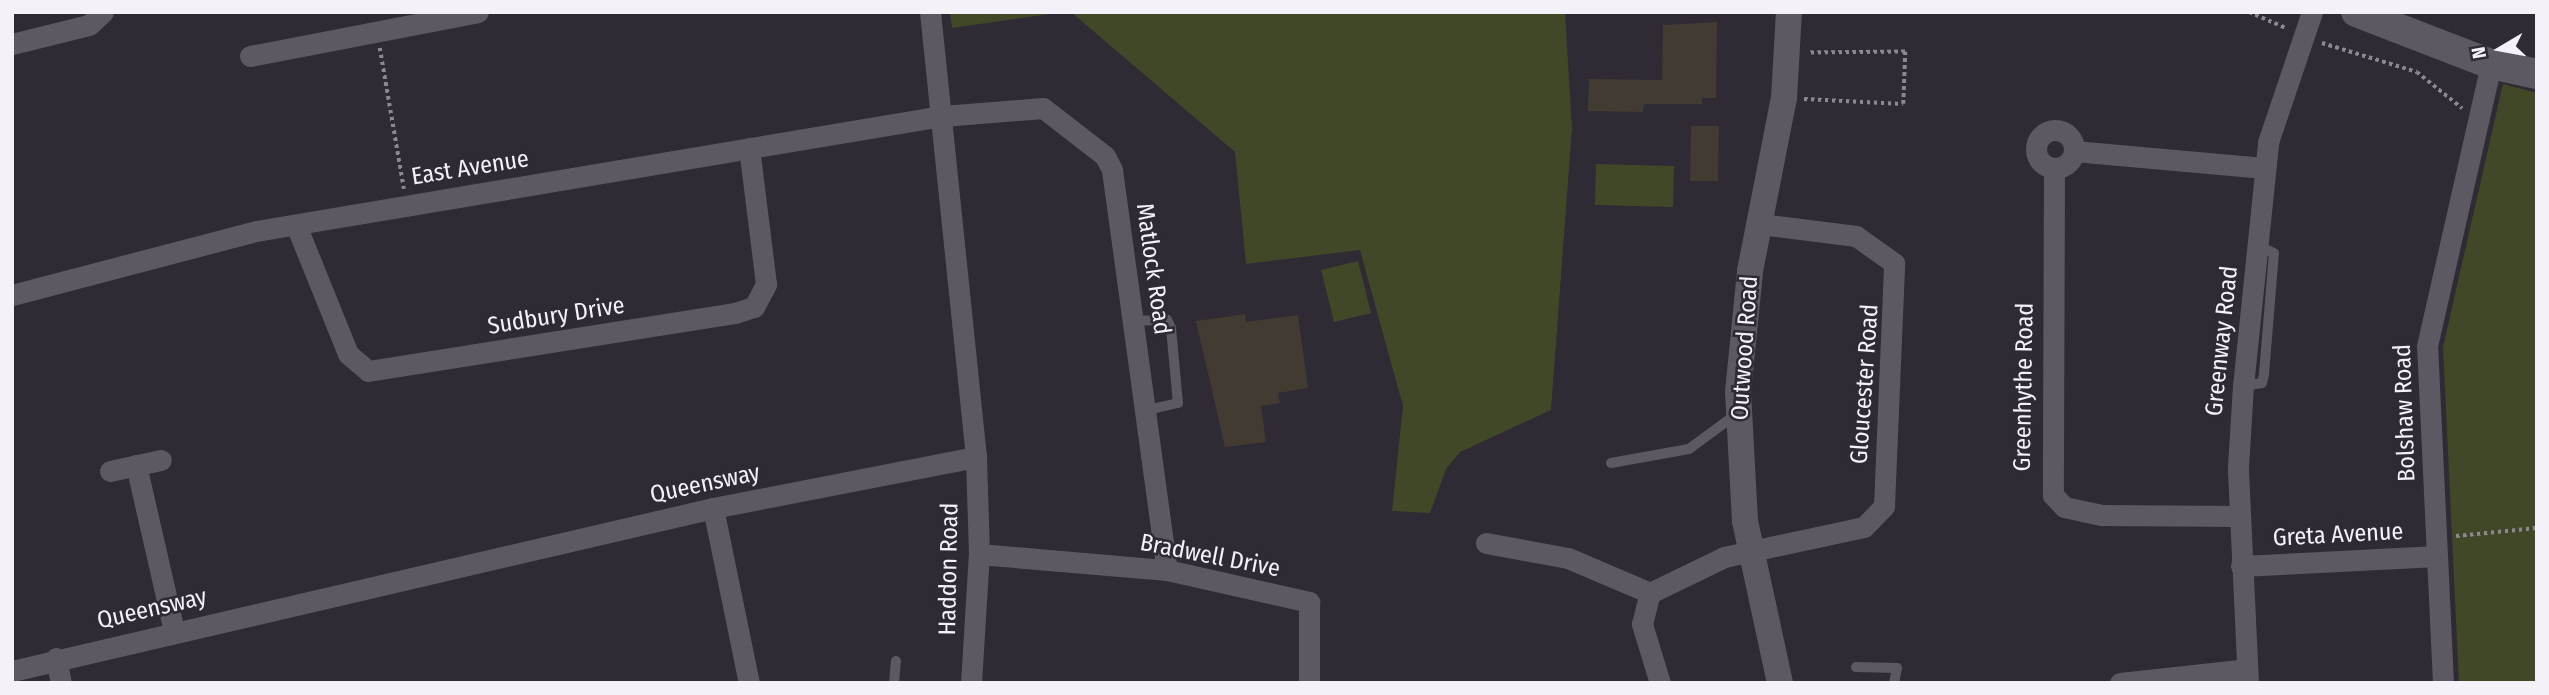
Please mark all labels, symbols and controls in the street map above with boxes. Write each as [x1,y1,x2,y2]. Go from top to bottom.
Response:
north arrow [2465,14,2535,84]
text: N [2467,45,2491,60]
street label: East Avenue [409,145,531,191]
street label: Matlock Road [1130,202,1176,336]
street label: Greenway Road [2200,265,2244,417]
street label: Outwood Road [1726,275,1764,421]
street label: Sudbury Drive [486,291,626,341]
street label: Greenhythe Road [2008,302,2040,472]
street label: Gloucester Road [1845,303,1885,465]
street label: Bolshaw Road [2388,344,2422,482]
street label: Queensway [647,458,763,510]
street label: Haddon Road [933,502,965,636]
street label: Greta Avenue [2272,517,2404,553]
street label: Bradwell Drive [1138,528,1282,584]
street label: Queensway [94,582,210,636]

